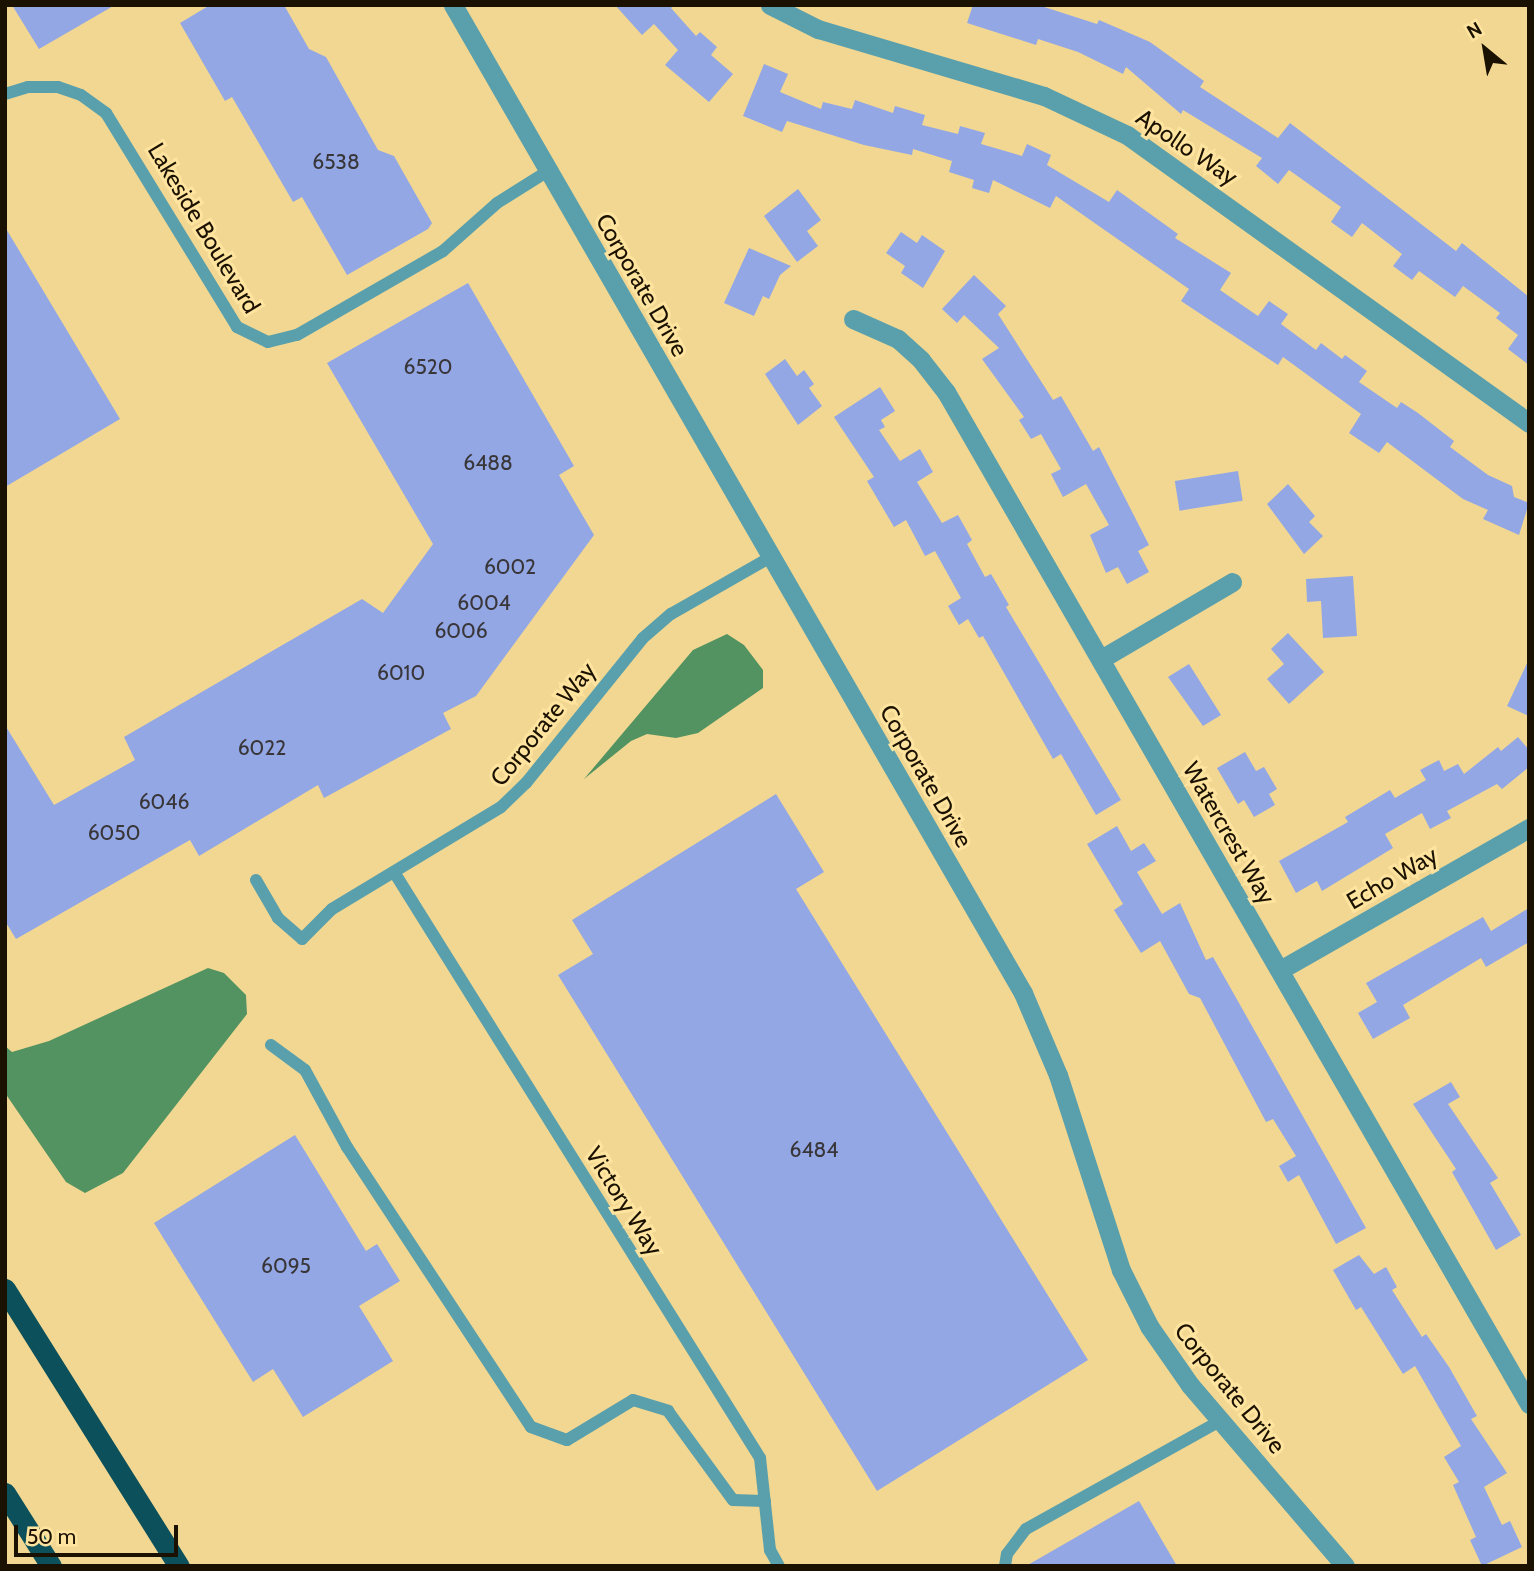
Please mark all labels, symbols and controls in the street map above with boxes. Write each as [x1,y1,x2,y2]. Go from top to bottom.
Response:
north arrow [1450,14,1520,84]
text: N [1463,17,1486,44]
street label: Apollo Way [1131,103,1243,191]
street label: Lakeside Boulevard [142,138,266,318]
house number: 6538 [312,149,360,175]
street label: Corporate Drive [590,209,694,361]
house number: 6520 [404,354,452,380]
house number: 6488 [463,450,513,476]
house number: 6002 [484,554,536,580]
house number: 6004 [457,590,511,616]
house number: 6006 [434,618,488,644]
street label: Corporate Way [484,656,602,792]
house number: 6010 [377,660,425,686]
street label: Corporate Drive [874,700,978,852]
house number: 6022 [238,735,286,761]
street label: Watercrest Way [1177,757,1281,909]
house number: 6046 [139,789,189,815]
house number: 6050 [88,820,140,846]
street label: Echo Way [1341,840,1443,916]
house number: 6484 [790,1137,838,1163]
street label: Victory Way [579,1141,669,1261]
house number: 6095 [261,1253,311,1279]
street label: Corporate Drive [1168,1317,1292,1459]
scale bar [18,1512,182,1556]
text: 50 m [27,1524,76,1549]

